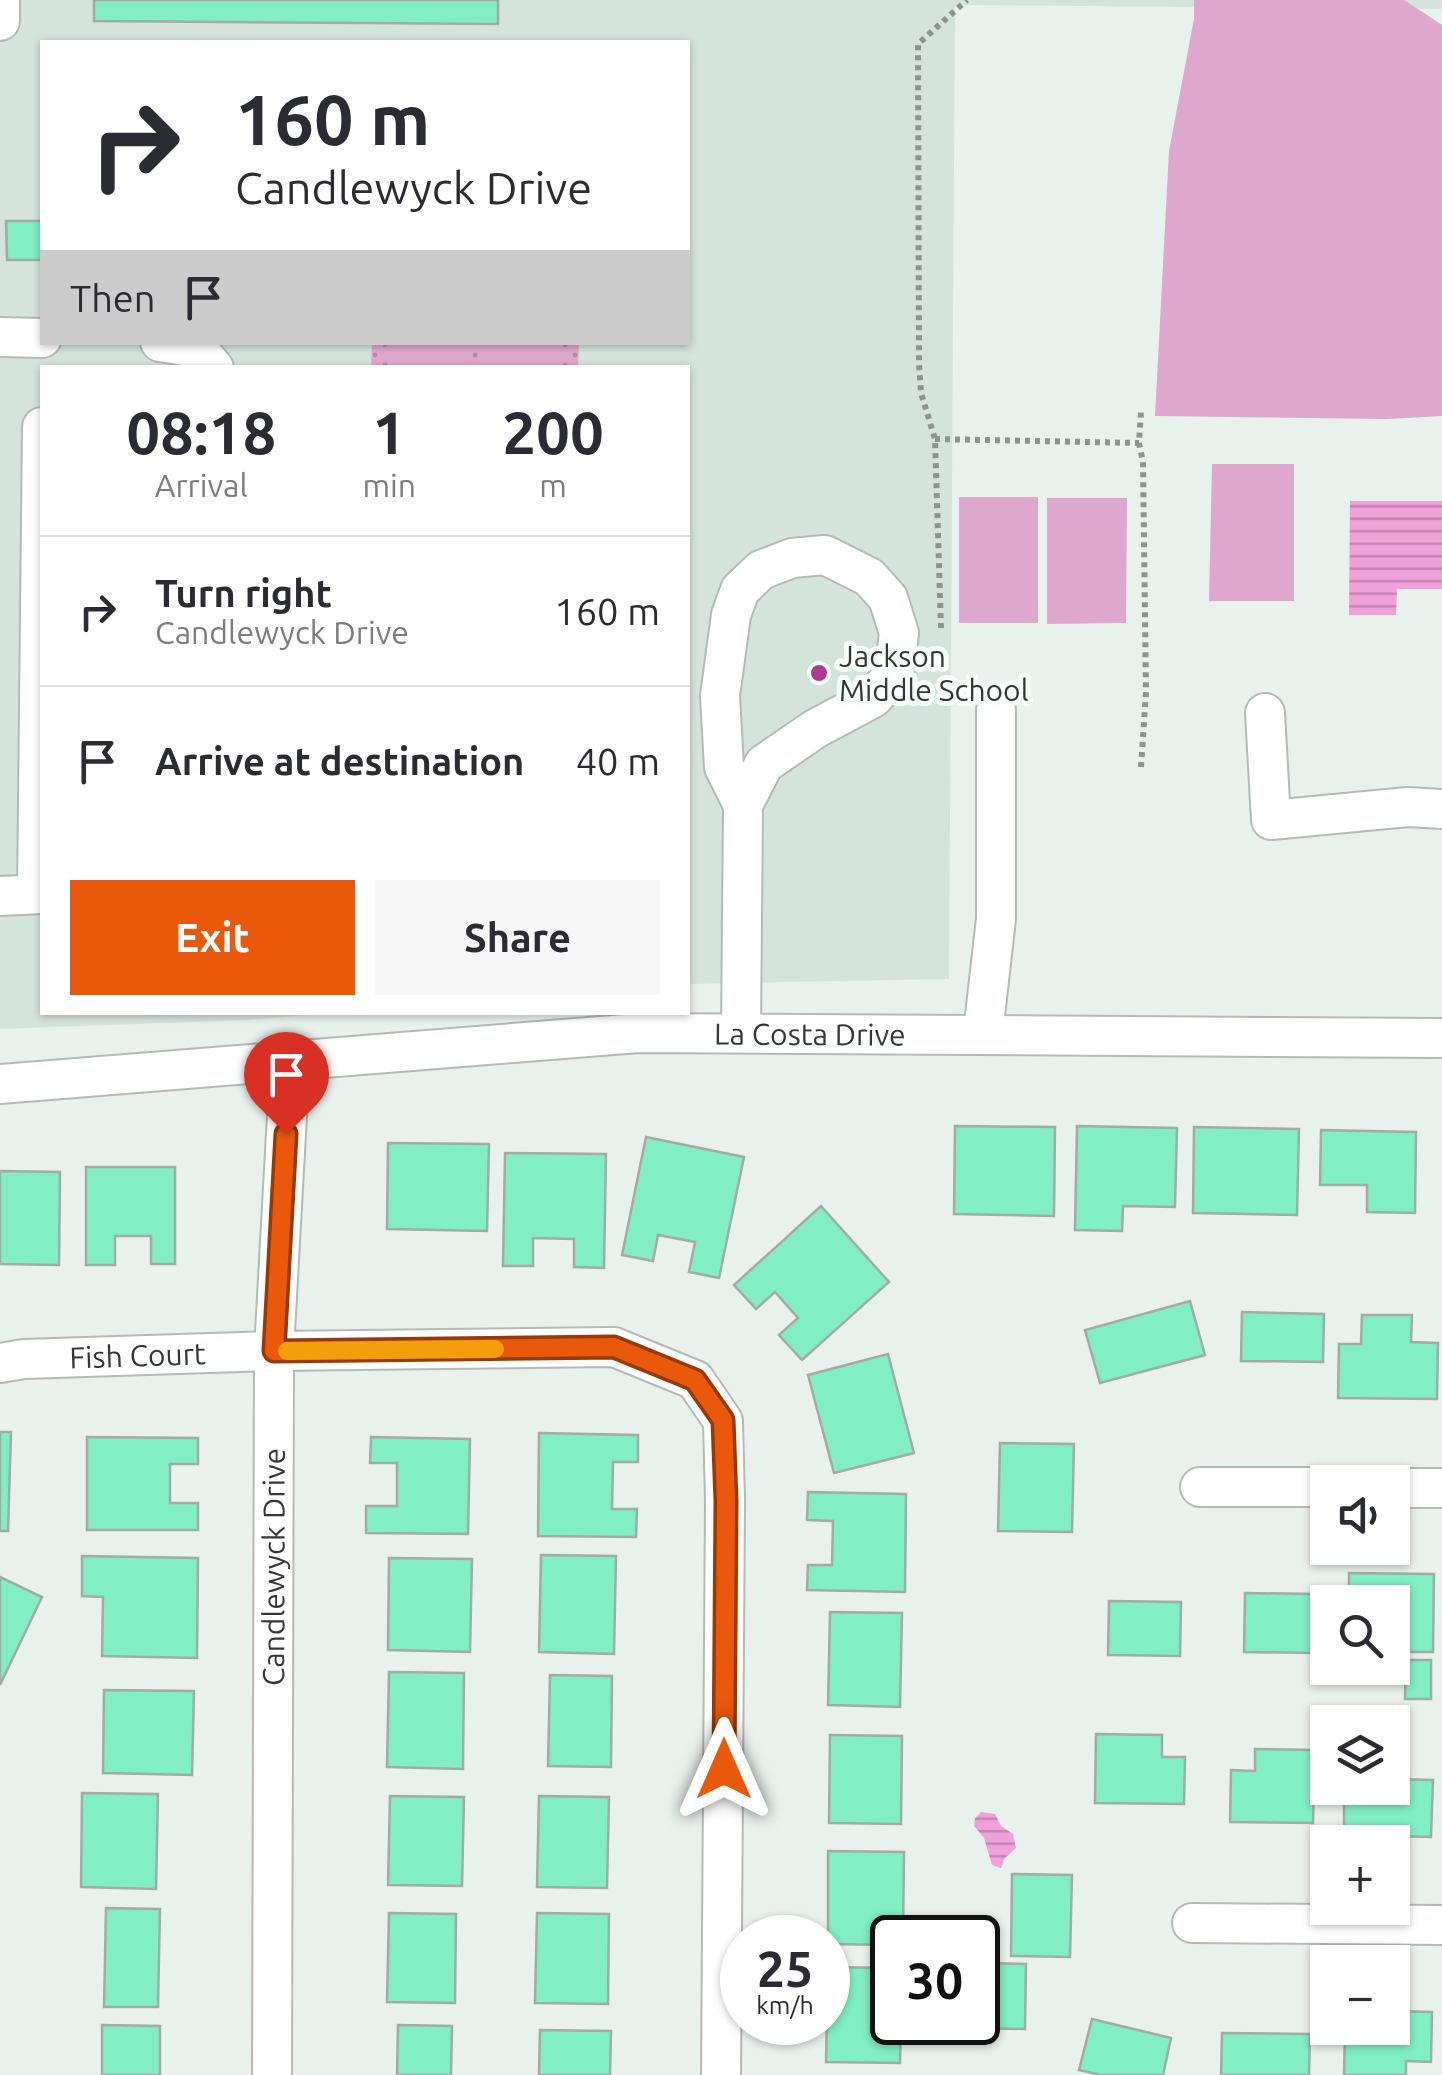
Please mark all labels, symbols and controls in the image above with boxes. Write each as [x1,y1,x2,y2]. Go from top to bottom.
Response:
icon: right [70,80,200,210]
text: 160 m [235,80,430,158]
text: Candlewyck Drive [235,162,592,213]
icon: arrive [176,270,231,325]
text: Then [70,277,156,319]
text: 08:18 [126,398,276,465]
text: 1 [372,398,406,465]
text: 200 [502,398,604,465]
text: Arrival [155,467,248,503]
text: min [362,467,416,503]
text: m [539,467,567,503]
text: Turn right [155,572,332,614]
icon: right [70,584,125,639]
text: 160 m [554,590,660,632]
text: Candlewyck Drive [155,614,409,650]
place label: Jackson Middle School [839,639,1029,707]
marker: Jackson Middle School [808,662,830,684]
icon: arrive [70,734,125,789]
text: Arrive at destination [155,740,524,782]
text: 40 m [576,740,660,782]
button: Exit [70,880,355,995]
button: Share [375,880,660,995]
street label: La Costa Drive [714,1016,906,1052]
pin [244,1032,329,1135]
icon: arrive [259,1047,314,1102]
street label: Fish Court [69,1336,207,1375]
street label: Candlewyck Drive [256,1448,291,1686]
map controls [1310,1465,1410,2045]
button: sound [1310,1465,1410,1565]
button: search [1310,1585,1410,1685]
button: layers [1310,1705,1410,1805]
position arrow [672,1717,776,1821]
button: + [1310,1825,1410,1925]
speed limit sign: 30 [870,1915,1000,2045]
text: 25 [757,1940,813,1996]
button: − [1310,1945,1410,2045]
text: km/h [756,1991,814,2019]

